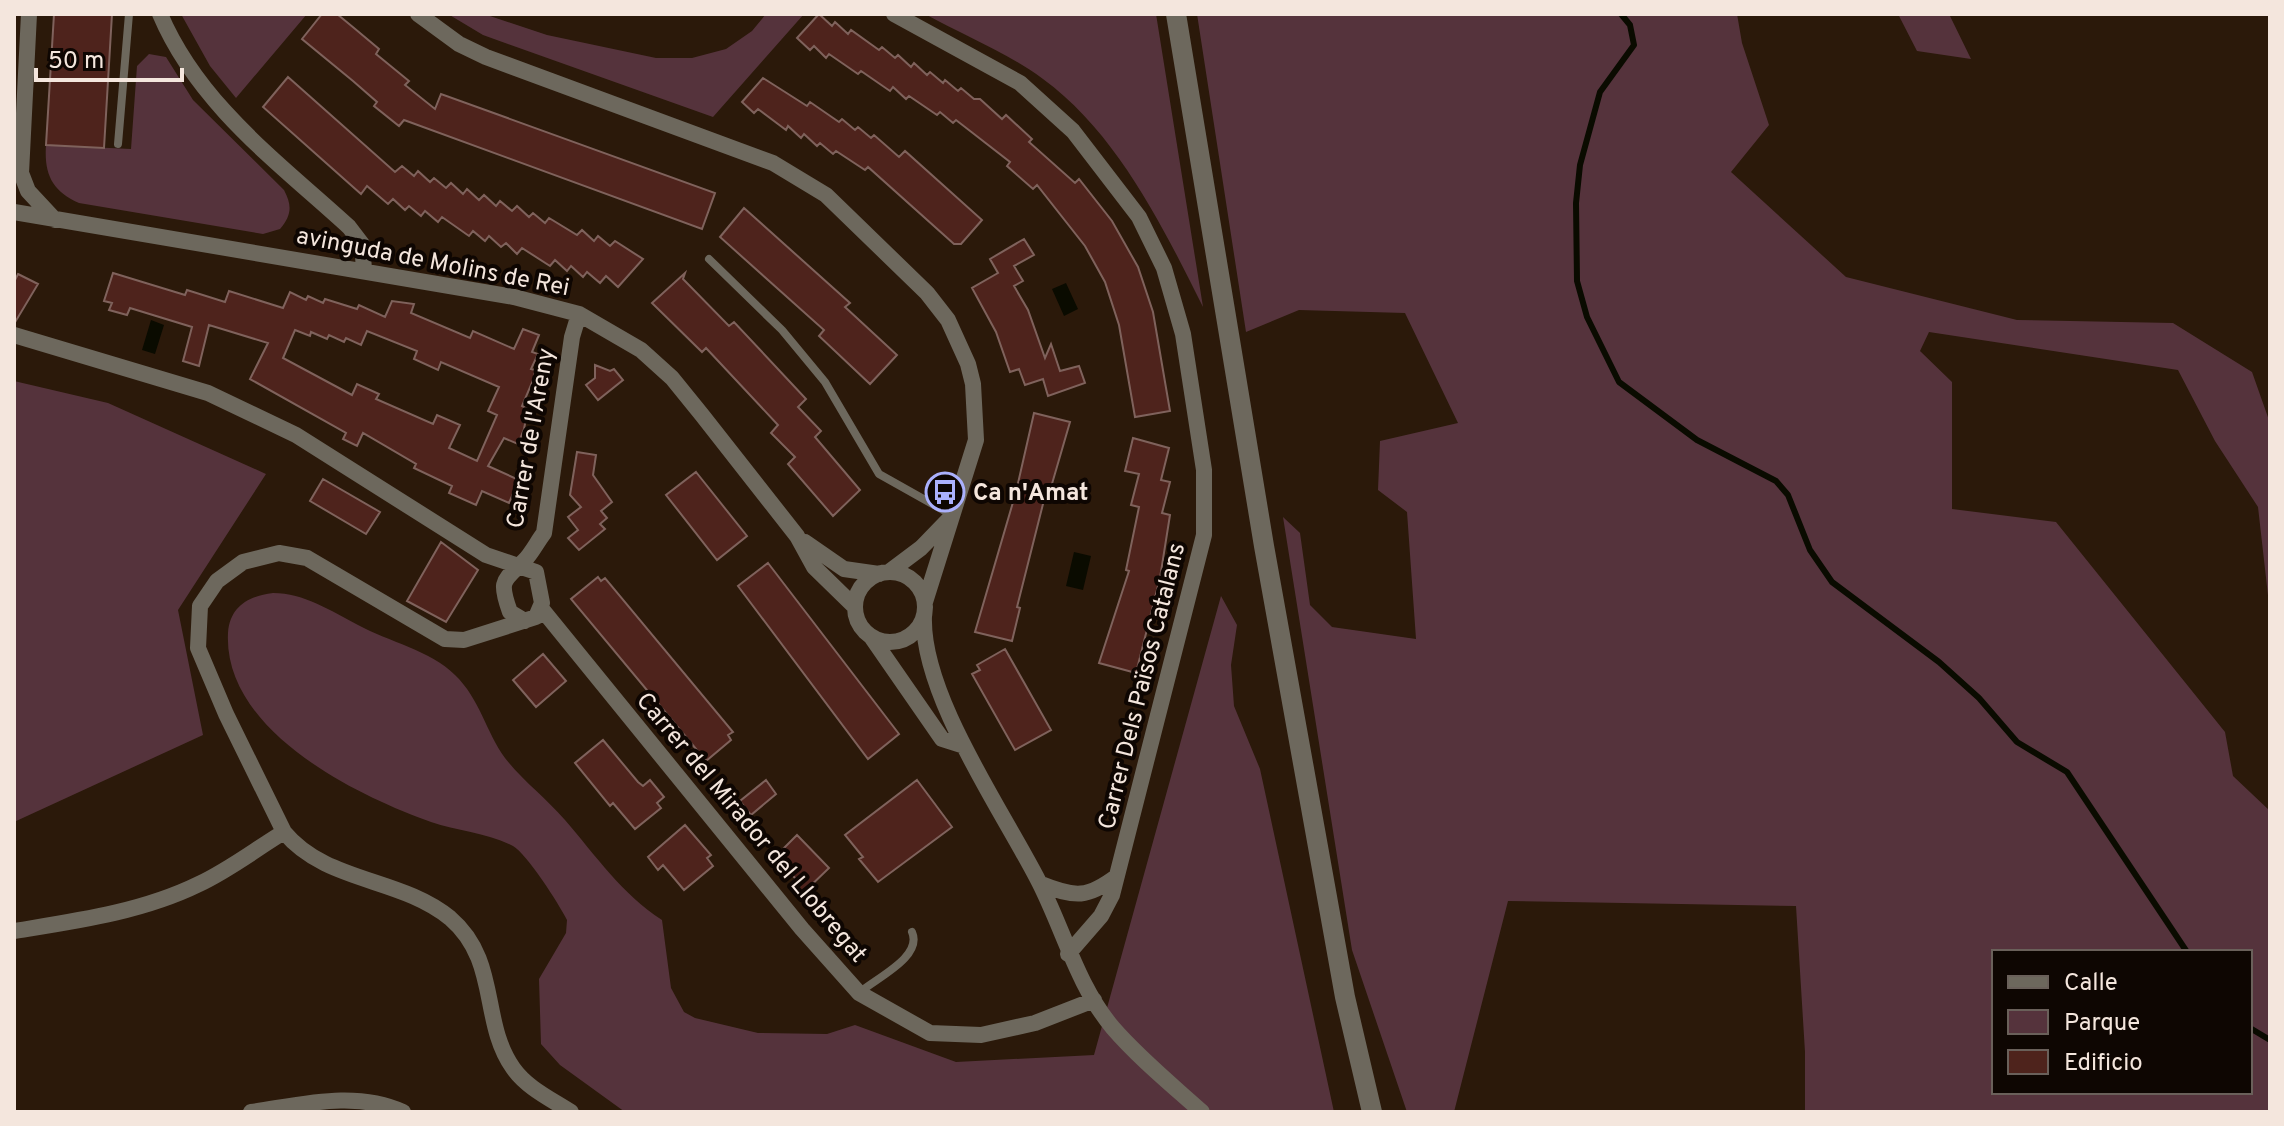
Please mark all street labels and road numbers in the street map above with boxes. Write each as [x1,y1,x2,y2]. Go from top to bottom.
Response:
street label: avinguda de Molins de Rei [294,222,572,304]
street label: Carrer de l'Areny [501,346,563,531]
street label: Carrer Dels Països Catalans [1093,540,1193,833]
street label: Carrer del Mirador del Llobregat [629,687,872,970]

